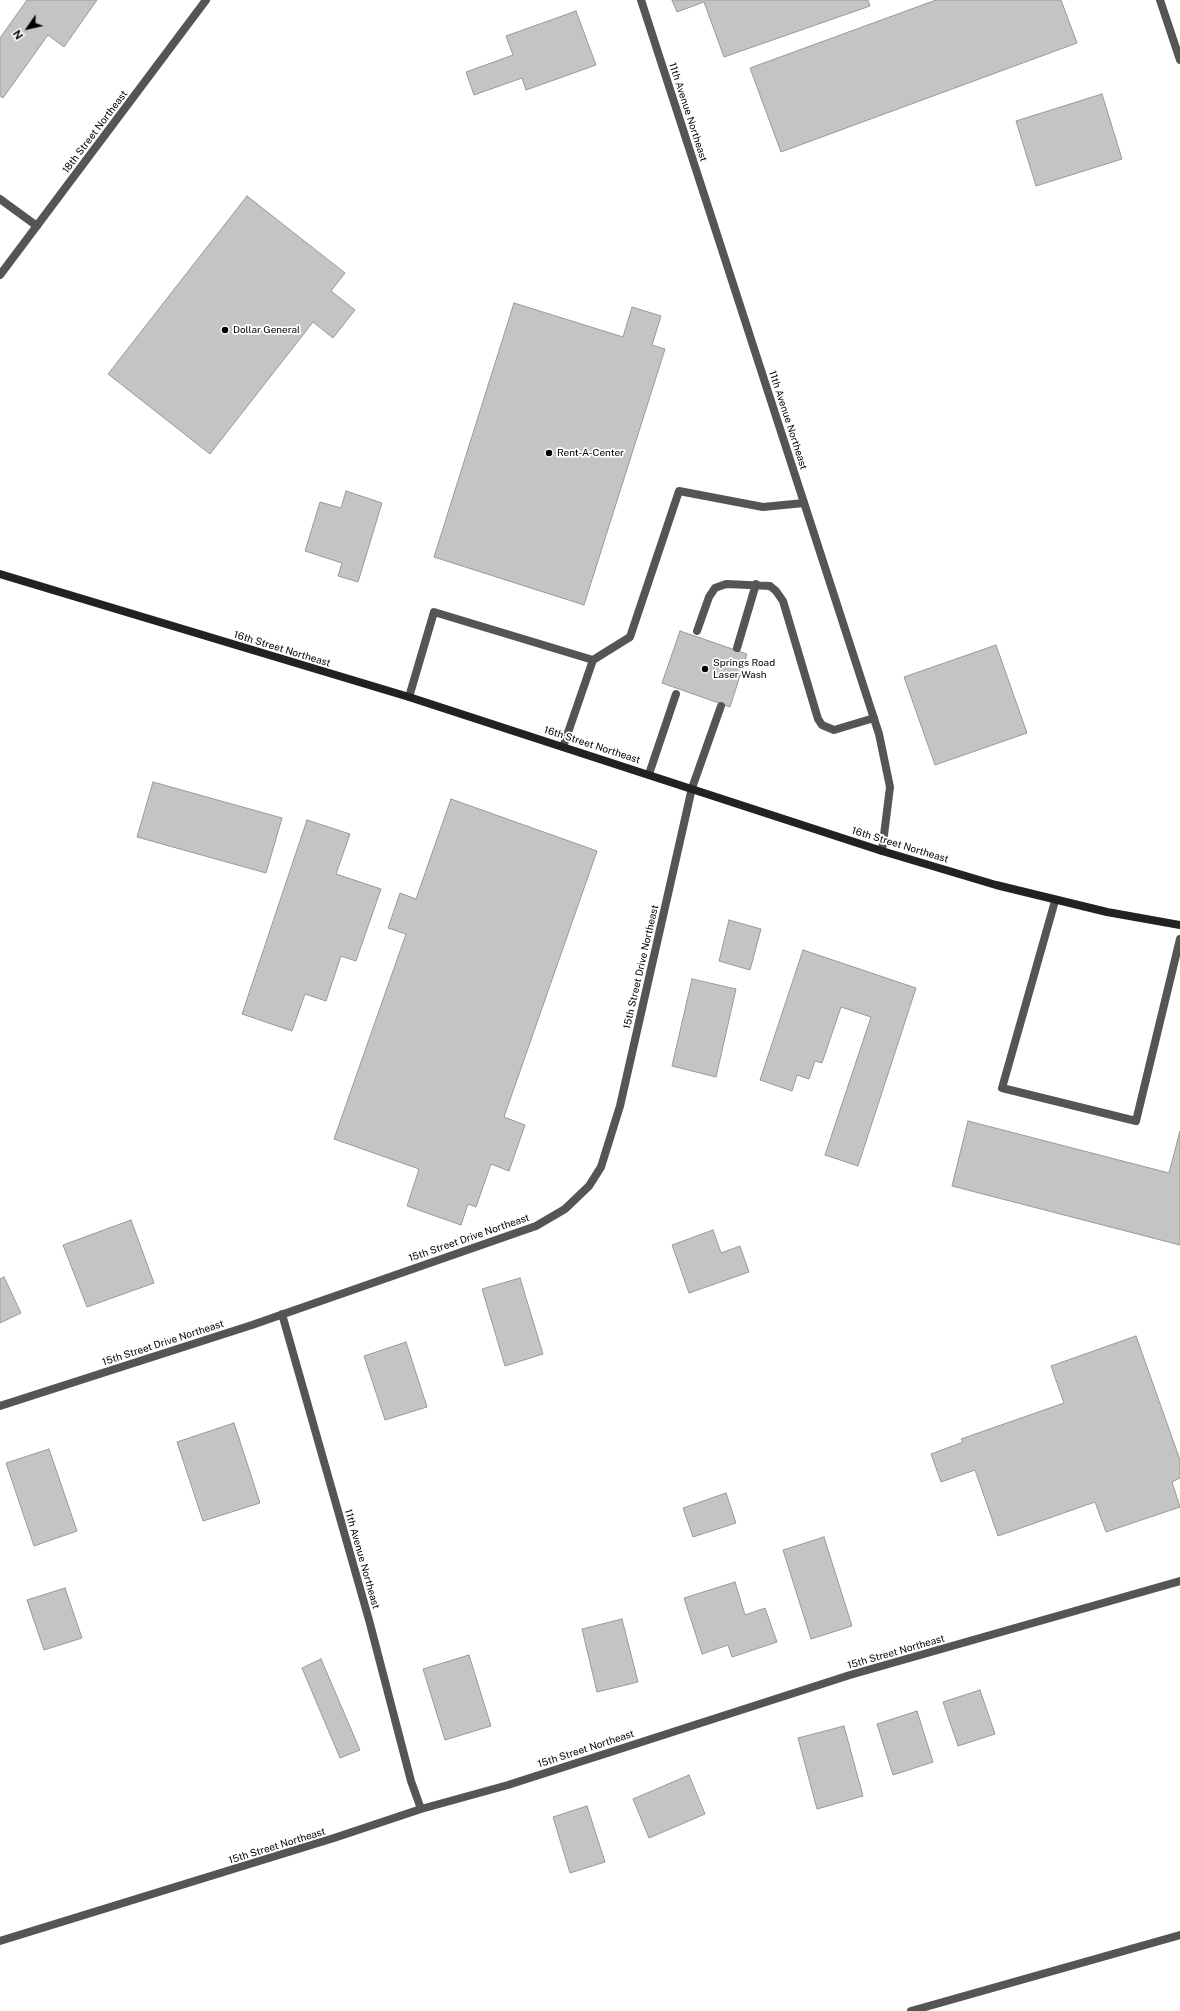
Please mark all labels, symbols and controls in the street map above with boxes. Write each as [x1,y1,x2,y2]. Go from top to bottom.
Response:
north arrow [8,8,48,48]
text: N [11,28,25,42]
street label: 11th Avenue Northeast [666,61,710,163]
street label: 18th Street Northeast [60,88,130,176]
place label: Dollar General [233,324,300,336]
marker: Dollar General [220,325,230,335]
street label: 11th Avenue Northeast [766,369,810,471]
place label: Rent-A-Center [557,447,624,459]
marker: Rent-A-Center [544,448,554,458]
street label: 16th Street Northeast [232,629,332,669]
place label: Springs Road Laser Wash [713,657,775,680]
marker: Springs Road Laser Wash [700,664,710,674]
street label: 16th Street Northeast [542,724,642,766]
street label: 16th Street Northeast [850,825,950,865]
street label: 15th Street Drive Northeast [621,904,661,1030]
street label: 15th Street Drive Northeast [407,1212,531,1264]
street label: 15th Street Drive Northeast [101,1318,225,1368]
street label: 11th Avenue Northeast [342,1508,382,1610]
street label: 15th Street Northeast [846,1632,946,1672]
street label: 15th Street Northeast [536,1728,636,1770]
street label: 15th Street Northeast [227,1826,327,1866]

